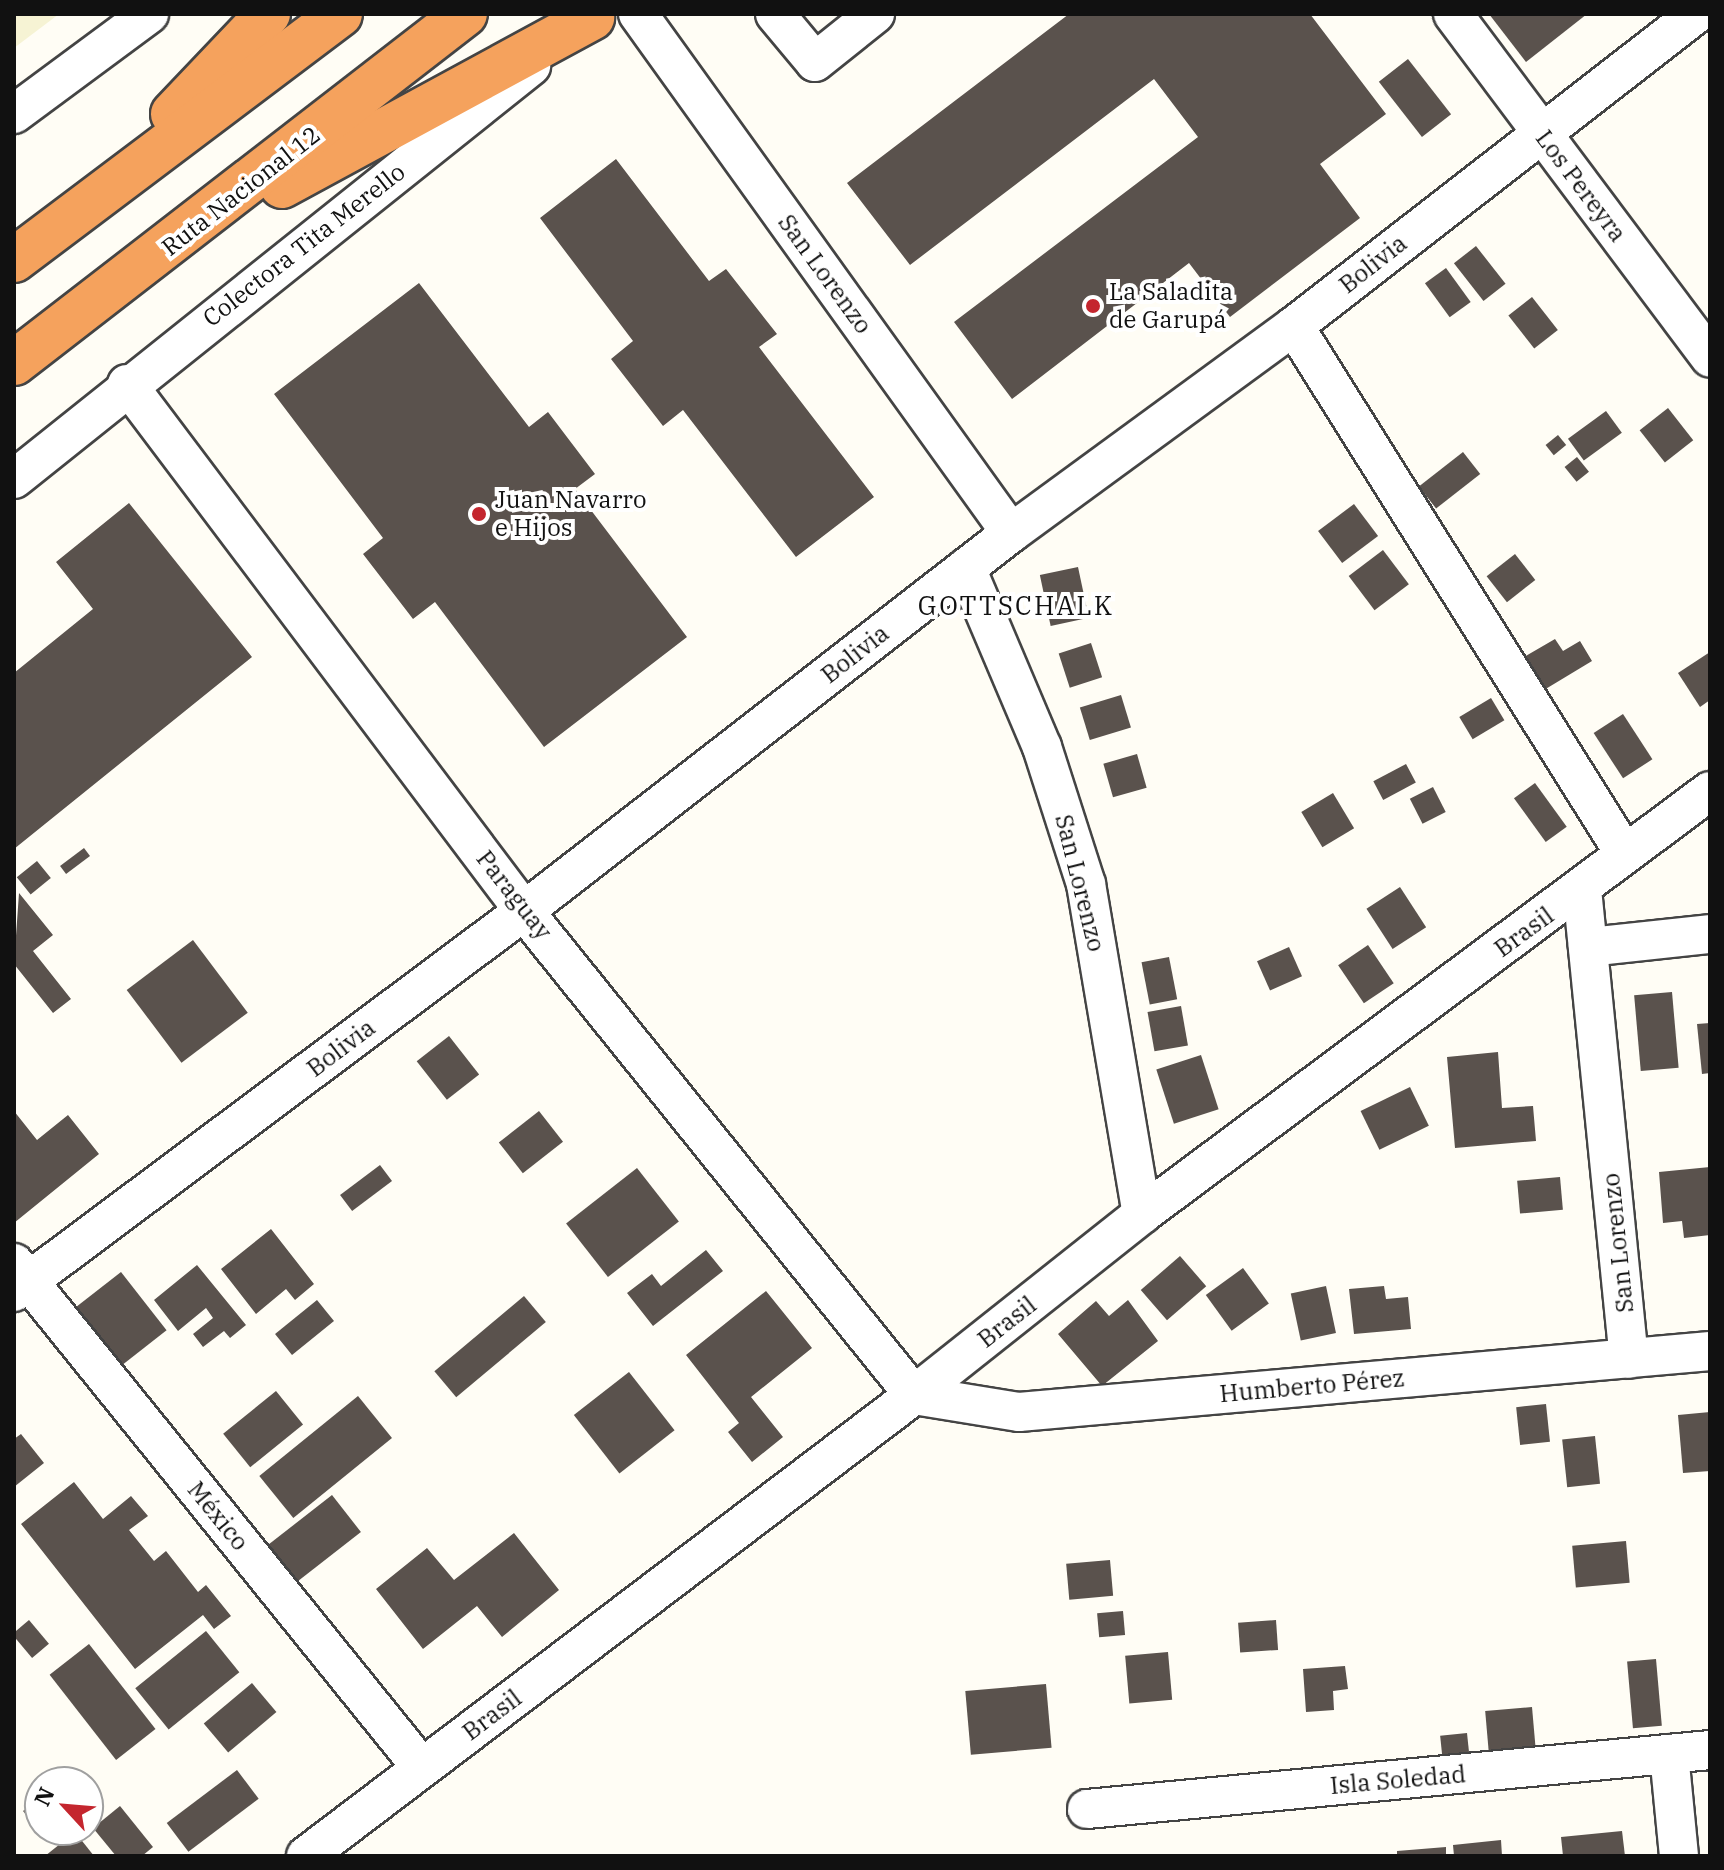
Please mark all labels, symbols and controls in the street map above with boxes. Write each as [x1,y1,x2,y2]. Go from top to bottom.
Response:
street label: Ruta Nacional 12 [156,120,326,262]
street label: Los Pereyra [1530,124,1632,248]
street label: Colectora Tita Merello [197,157,411,333]
street label: San Lorenzo [772,209,878,339]
street label: Bolivia [1333,229,1413,299]
place label: La Saladita de Garupá [1109,278,1233,334]
marker: La Saladita de Garupá [1084,297,1102,315]
place label: Juan Navarro e Hijos [495,486,646,542]
marker: Juan Navarro e Hijos [470,505,488,523]
district label: GOTTSCHALK [918,590,1114,622]
street label: Bolivia [815,619,895,689]
street label: San Lorenzo [1049,811,1111,955]
street label: Paraguay [470,845,558,945]
street label: Brasil [1489,901,1559,963]
street label: Bolivia [301,1013,381,1083]
street label: San Lorenzo [1596,1172,1640,1314]
street label: Brasil [972,1290,1042,1354]
street label: Humberto Pérez [1218,1364,1406,1408]
street label: México [182,1476,254,1556]
street label: Brasil [457,1684,527,1746]
street label: Isla Soledad [1329,1760,1467,1800]
north arrow [24,1766,104,1846]
text: N [27,1782,61,1810]

